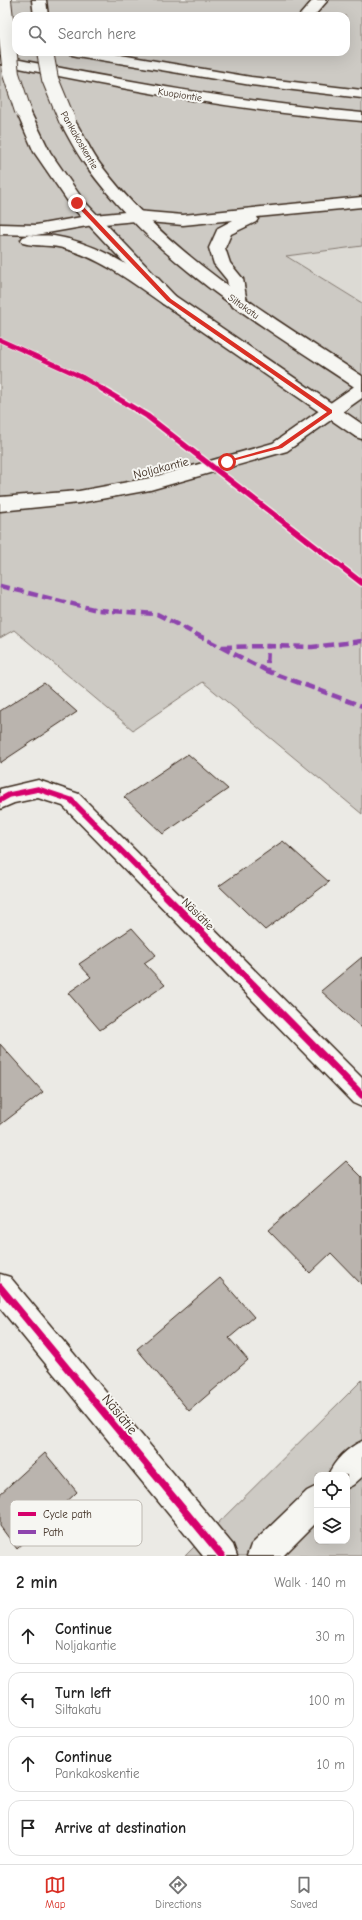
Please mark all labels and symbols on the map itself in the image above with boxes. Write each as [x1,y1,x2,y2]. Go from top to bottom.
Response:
street label: Kuopiontie [157,86,203,104]
street label: Pankakoskentie [58,109,101,172]
route end [68,194,86,212]
street label: Siltakatu [225,292,261,322]
route start [218,453,236,471]
street label: Noljakantie [132,454,190,482]
street label: Näsiätie [179,895,217,933]
street label: Näsiätie [98,1391,141,1438]
legend [10,1500,142,1546]
text: Cycle path [43,1508,92,1521]
text: Path [43,1526,64,1539]

